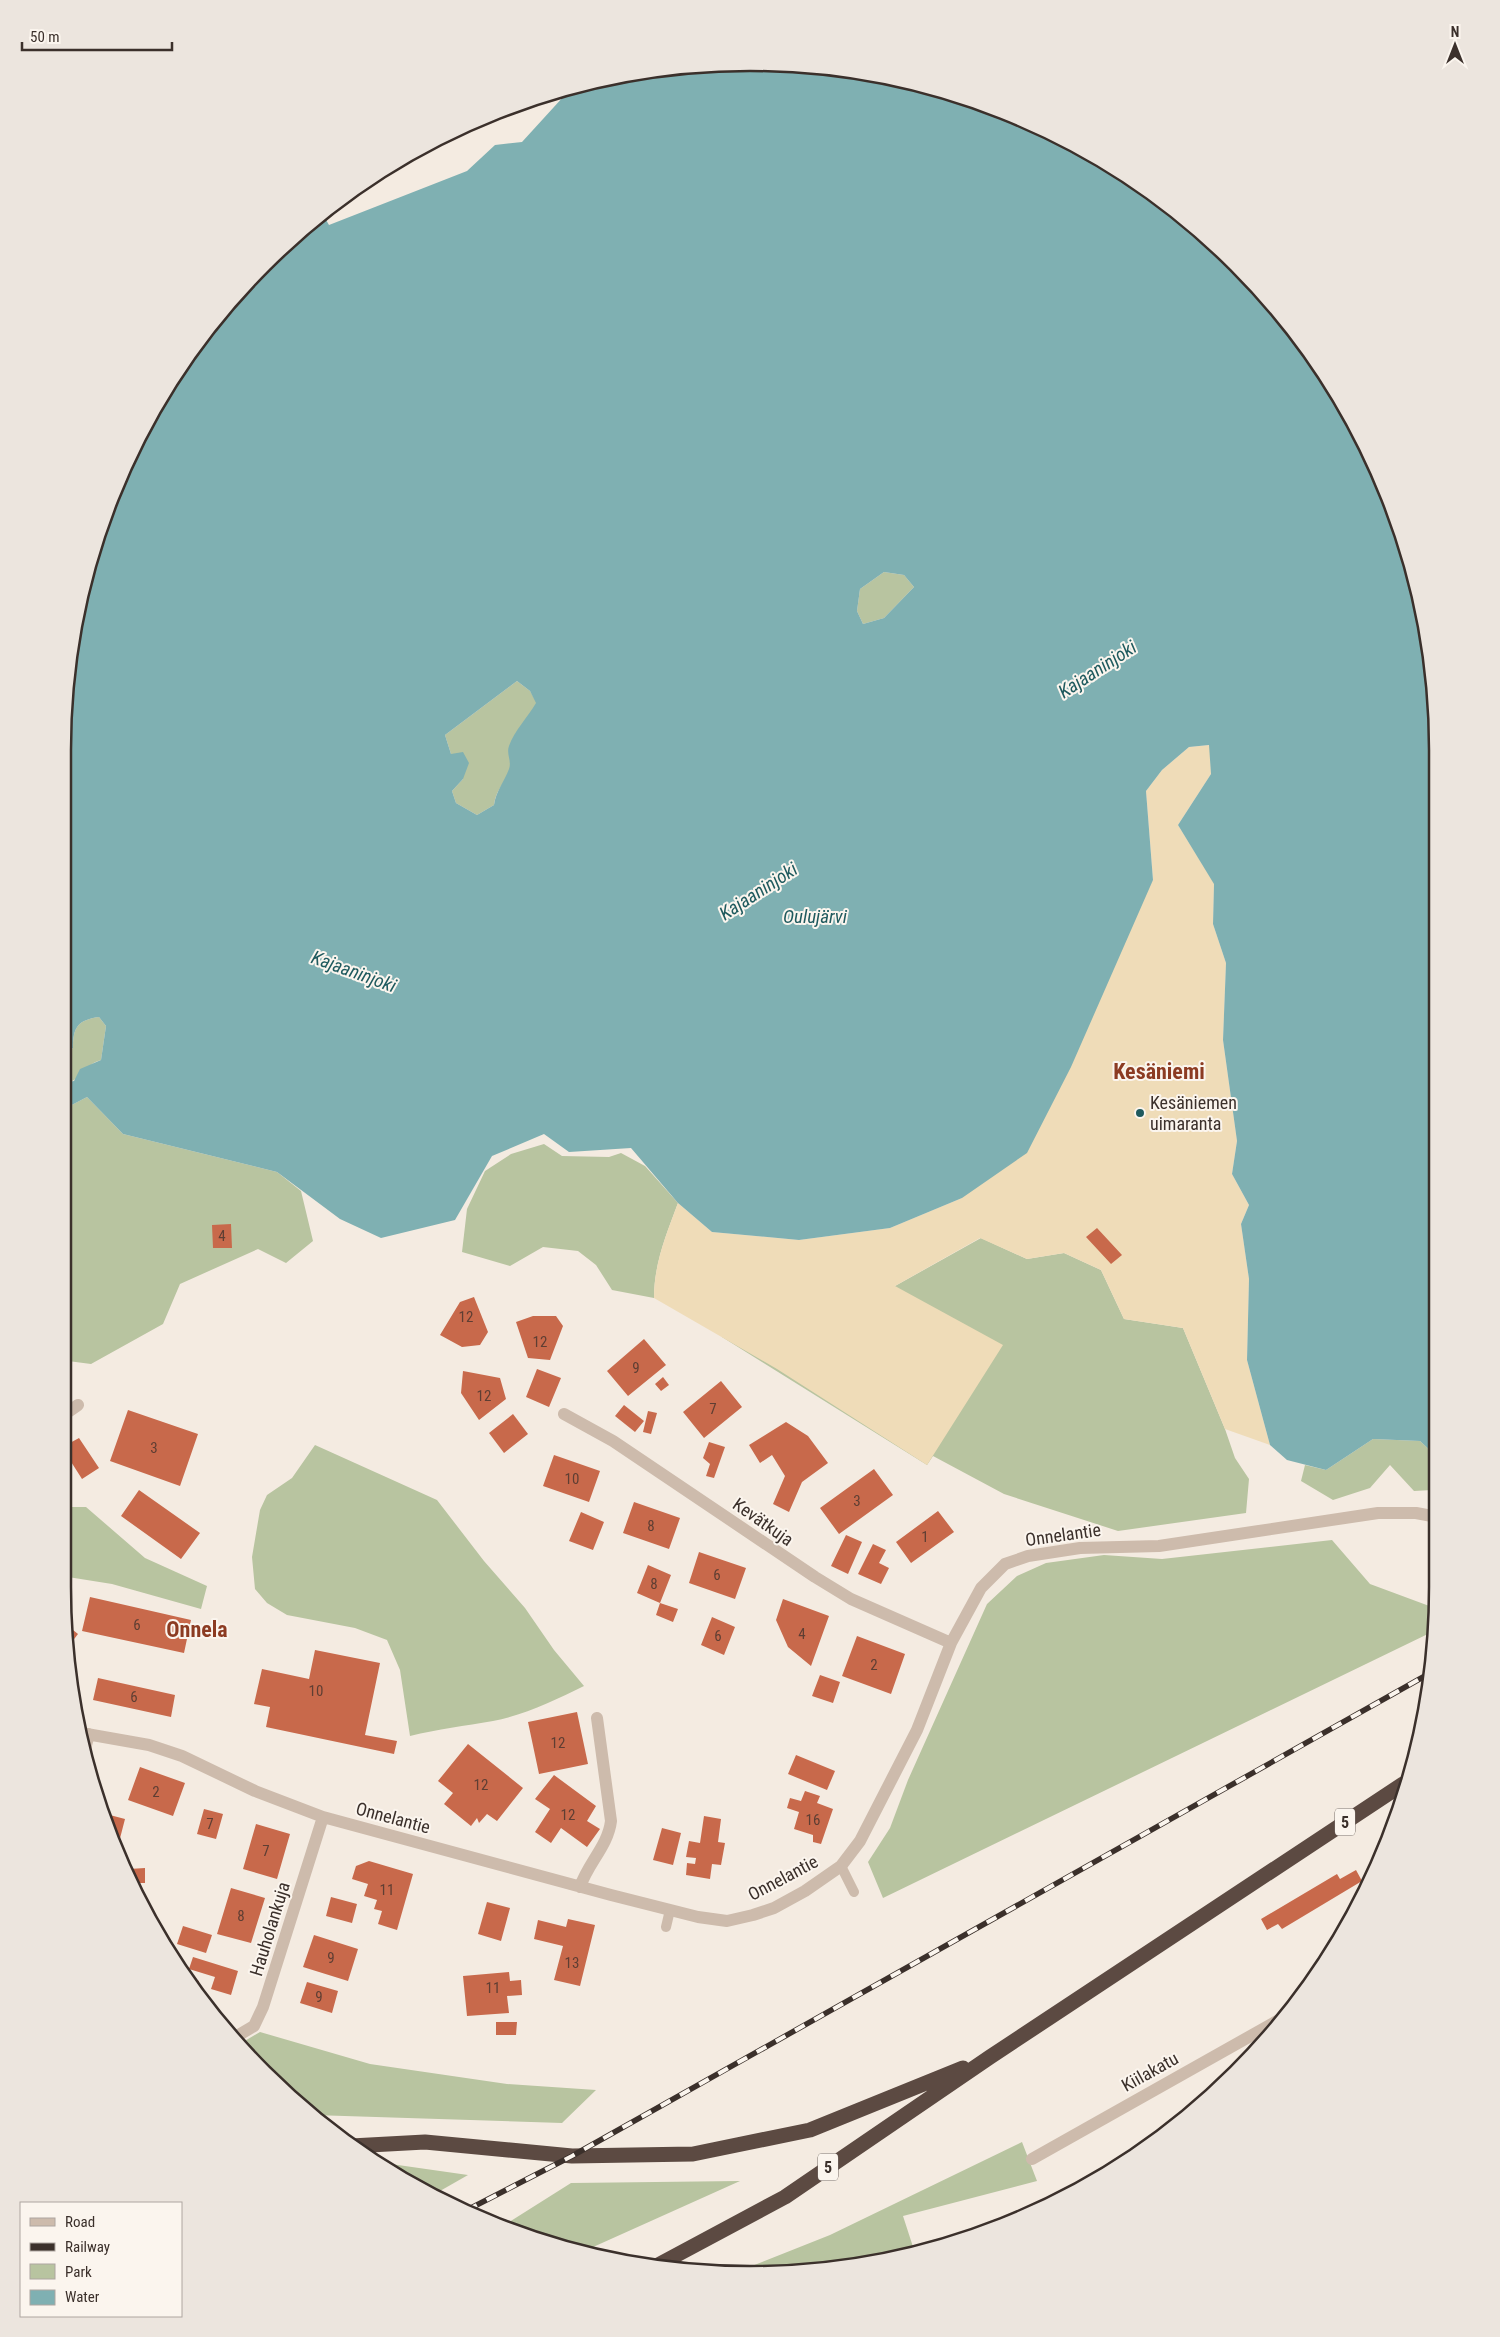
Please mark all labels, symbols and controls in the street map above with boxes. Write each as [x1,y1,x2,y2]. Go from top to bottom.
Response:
scale bar [22,20,172,52]
north arrow [1430,20,1480,70]
text: N [1451,24,1459,40]
text: 50 m [30,28,60,46]
water label: Kajaaninjoki [1054,635,1141,703]
water label: Kajaaninjoki [715,857,802,925]
water label: Oulujärvi [783,905,848,928]
water label: Kajaaninjoki [308,945,400,998]
district label: Kesäniemi [1113,1059,1205,1084]
place label: Kesäniemen uimaranta [1150,1092,1237,1134]
marker: Kesäniemen uimaranta [1134,1107,1146,1119]
house number: 4 [218,1227,226,1245]
house number: 12 [459,1308,473,1326]
house number: 12 [533,1333,547,1351]
house number: 9 [632,1359,640,1377]
house number: 12 [477,1387,491,1405]
house number: 7 [709,1400,717,1418]
house number: 3 [150,1439,158,1457]
house number: 10 [565,1470,579,1488]
house number: 3 [853,1492,861,1510]
street label: Kevätkuja [729,1493,798,1550]
house number: 8 [647,1517,655,1535]
street label: Onnelantie [1024,1519,1102,1550]
house number: 1 [921,1528,929,1546]
house number: 6 [713,1566,721,1584]
house number: 8 [650,1575,658,1593]
house number: 6 [133,1616,141,1634]
district label: Onnela [166,1617,228,1642]
house number: 4 [798,1625,806,1643]
house number: 6 [714,1627,722,1645]
house number: 2 [870,1656,878,1674]
house number: 10 [309,1682,323,1700]
house number: 6 [130,1688,138,1706]
house number: 12 [551,1734,565,1752]
house number: 12 [474,1776,488,1794]
house number: 2 [152,1783,160,1801]
street label: Onnelantie [354,1798,433,1838]
house number: 12 [561,1806,575,1824]
road number: 5 [1335,1808,1355,1835]
house number: 16 [806,1811,820,1829]
house number: 7 [206,1815,214,1833]
house number: 7 [262,1842,270,1860]
street label: Onnelantie [744,1850,821,1905]
street label: Hauholankuja [245,1879,294,1978]
house number: 11 [380,1881,394,1899]
house number: 8 [237,1907,245,1925]
house number: 9 [327,1949,335,1967]
house number: 13 [565,1954,579,1972]
house number: 11 [486,1979,500,1997]
house number: 9 [315,1988,323,2006]
street label: Kiilakatu [1118,2047,1182,2096]
road number: 5 [818,2154,838,2180]
legend [20,2202,182,2317]
text: Road [65,2213,95,2231]
text: Railway [65,2238,110,2256]
text: Park [65,2263,92,2281]
text: Water [65,2288,100,2306]

